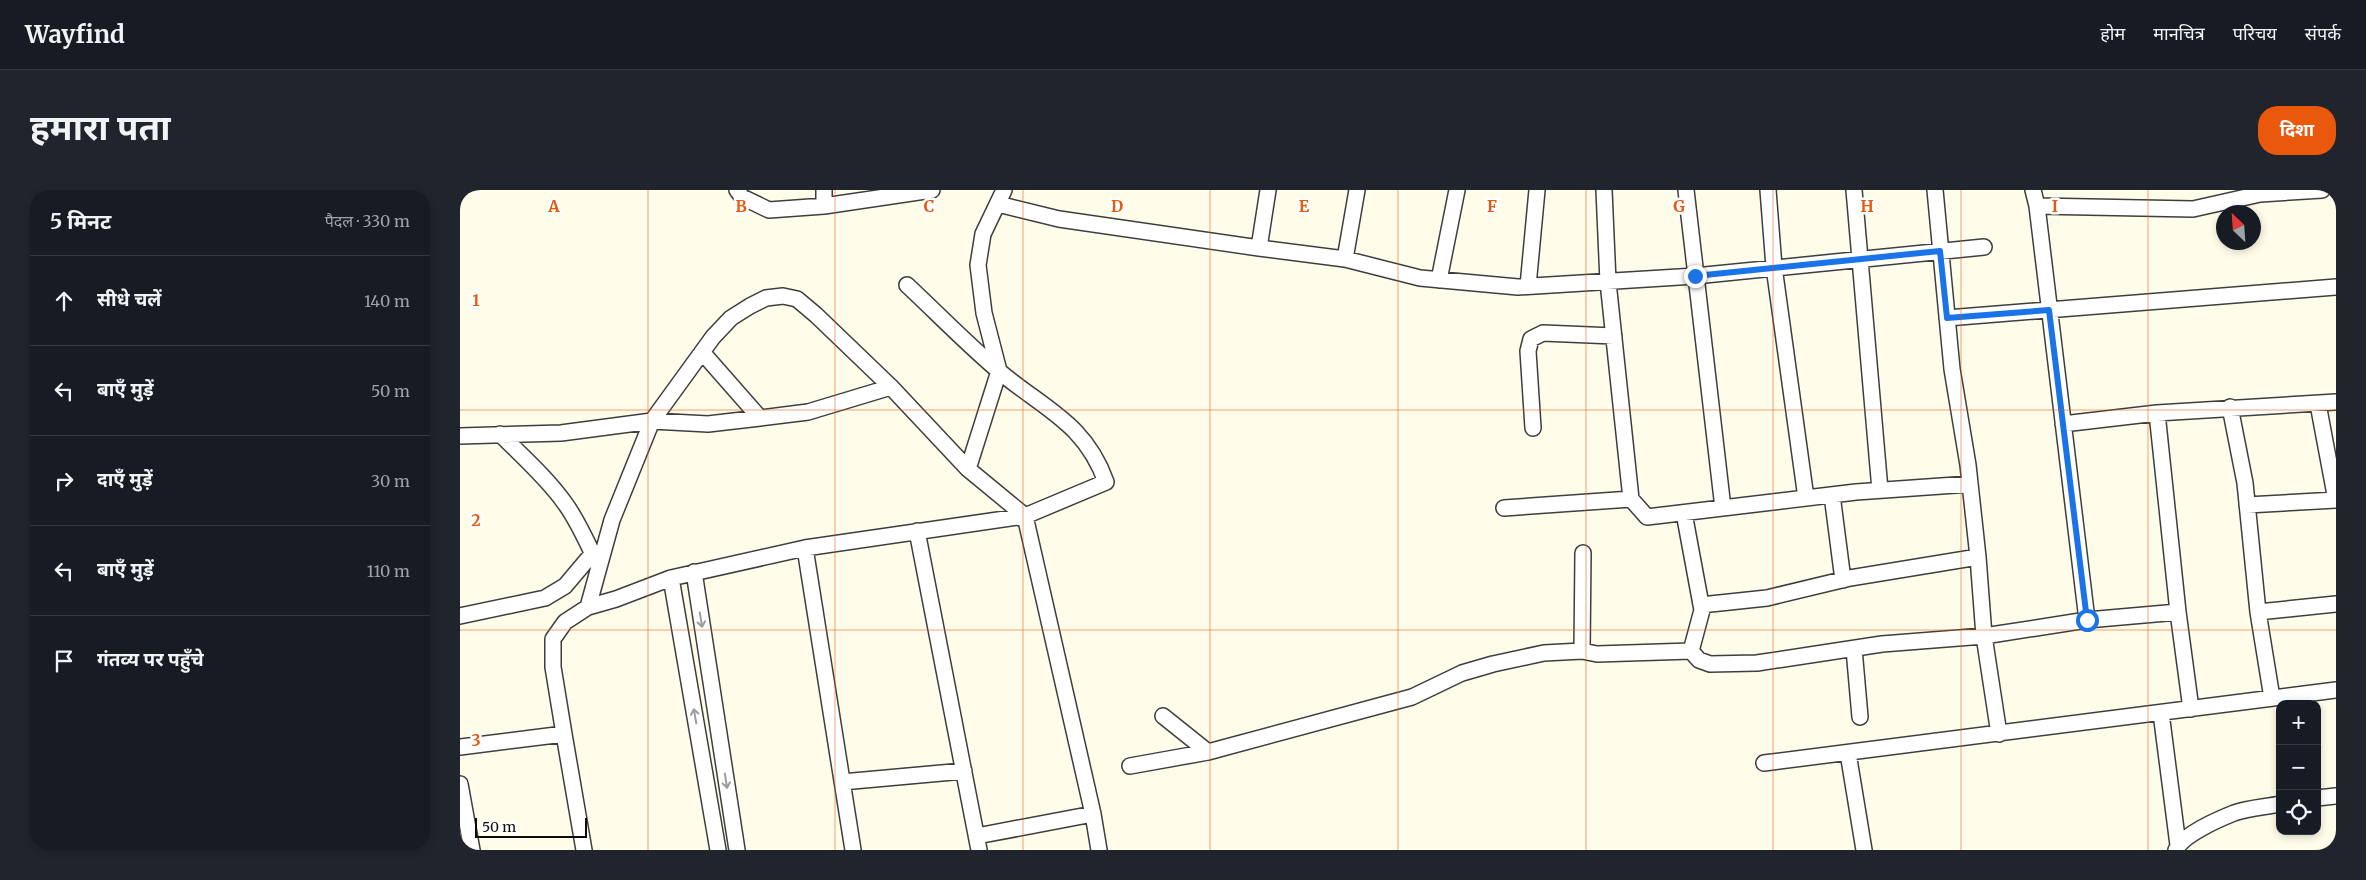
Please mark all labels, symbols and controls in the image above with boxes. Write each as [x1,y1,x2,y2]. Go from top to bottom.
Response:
text: Wayfind [25,19,125,50]
text: होम [2100,22,2125,45]
text: मानचित्र [2153,22,2205,45]
text: परिचय [2233,22,2277,45]
text: संपर्क [2305,22,2341,45]
text: हमारा पता [30,106,170,150]
button: दिशा [2258,106,2336,155]
text: A [547,196,560,216]
text: B [735,196,747,216]
text: C [924,196,934,216]
text: D [1111,196,1123,216]
text: E [1299,196,1310,216]
text: F [1487,196,1497,216]
text: G [1673,196,1685,216]
text: H [1860,196,1874,216]
text: I [2052,196,2058,216]
north arrow [2216,205,2261,250]
text: 5 मिनट [50,208,111,235]
text: पैदल · 330 m [325,211,410,231]
route end [1684,265,1707,288]
icon: ahead [50,287,78,315]
text: सीधे चलें [97,287,161,311]
text: 1 [472,290,480,310]
text: 140 m [364,291,410,311]
icon: left [50,377,78,405]
text: बाएँ मुड़ें [97,377,154,401]
text: 50 m [371,381,410,401]
icon: right [50,467,78,495]
text: दाएँ मुड़ें [97,467,153,491]
text: 30 m [371,471,410,491]
text: 2 [471,510,481,530]
icon: left [50,557,78,585]
text: बाएँ मुड़ें [97,557,154,581]
text: 110 m [367,561,410,581]
route start [2076,609,2099,632]
one-way arrow [697,612,707,628]
icon: arrive [50,647,78,675]
text: गंतव्य पर पहुँचे [97,647,204,671]
map controls [2276,700,2321,835]
button: + [2276,700,2321,745]
one-way arrow [689,708,699,724]
text: 3 [471,730,481,750]
button: − [2276,745,2321,790]
one-way arrow [721,772,731,788]
button: locate [2276,790,2321,835]
scale bar [475,815,588,838]
text: 50 m [482,818,516,836]

